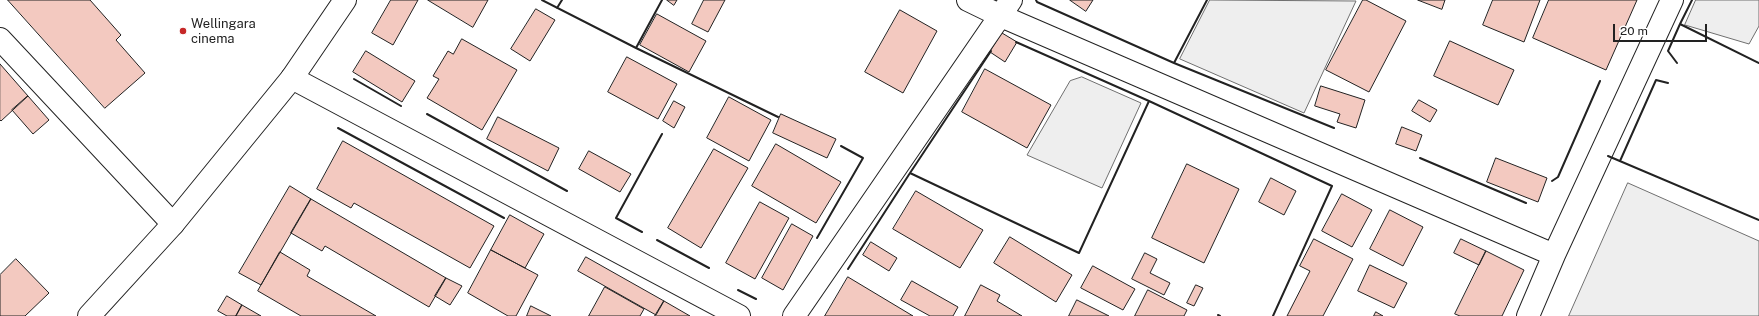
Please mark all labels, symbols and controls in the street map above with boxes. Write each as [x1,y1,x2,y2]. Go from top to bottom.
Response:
place label: Wellingara cinema [191,16,256,47]
scale bar [1615,16,1709,42]
text: 20 m [1620,24,1648,38]
marker: Wellingara cinema [178,26,188,36]

